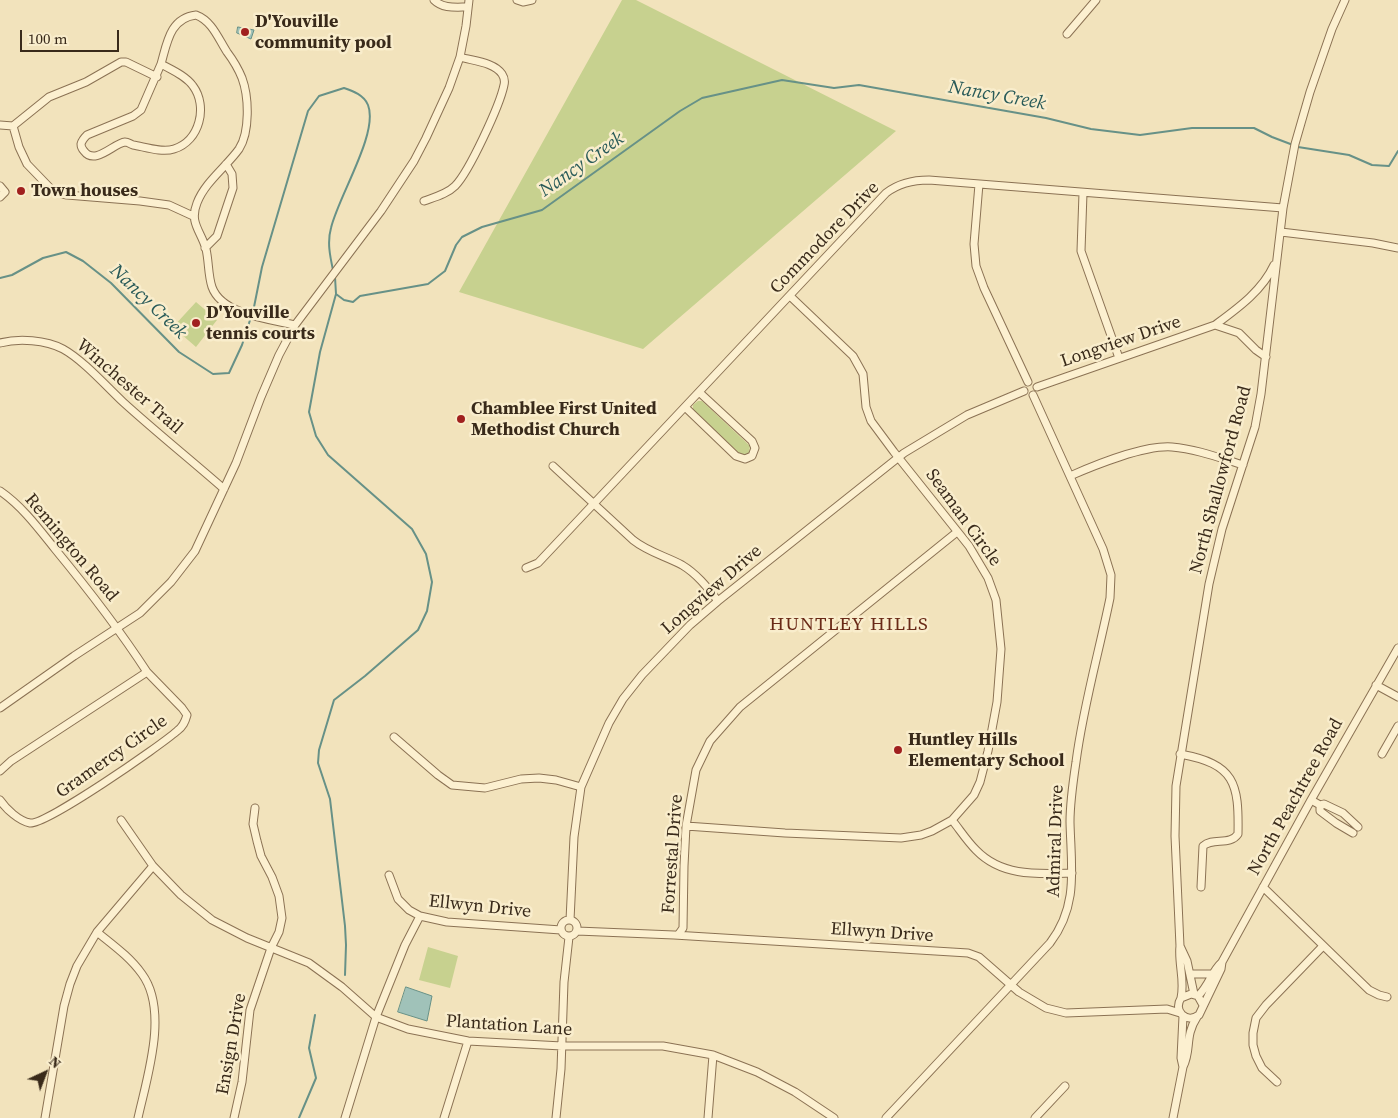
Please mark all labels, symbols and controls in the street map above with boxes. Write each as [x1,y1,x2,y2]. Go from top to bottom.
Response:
place label: D'Youville community pool [255,11,392,54]
scale bar [22,20,121,52]
marker: D'Youville community pool [239,26,251,38]
text: 100 m [28,28,68,49]
water label: Nancy Creek [947,76,1047,116]
water label: Nancy Creek [535,128,629,202]
street label: Commodore Drive [766,177,884,299]
place label: Town houses [31,180,138,202]
marker: Town houses [15,185,27,197]
water label: Nancy Creek [105,260,191,344]
place label: D'Youville tennis courts [206,302,315,344]
street label: Longview Drive [1058,311,1184,373]
marker: D'Youville tennis courts [190,317,202,329]
street label: Winchester Trail [71,335,187,439]
street label: North Shallowford Road [1186,384,1256,576]
place label: Chamblee First United Methodist Church [471,398,657,440]
marker: Chamblee First United Methodist Church [455,413,467,425]
street label: Seaman Circle [920,465,1006,571]
street label: Remington Road [20,490,122,606]
street label: Longview Drive [657,541,767,639]
district label: HUNTLEY HILLS [768,614,930,636]
street label: Gramercy Circle [52,711,172,803]
street label: North Peachtree Road [1244,715,1348,879]
place label: Huntley Hills Elementary School [908,729,1065,772]
marker: Huntley Hills Elementary School [892,744,904,756]
street label: Admiral Drive [1043,784,1069,898]
street label: Forrestal Drive [658,794,688,914]
street label: Ellwyn Drive [428,891,532,923]
street label: Ellwyn Drive [830,919,934,947]
street label: Ensign Drive [212,992,252,1096]
street label: Plantation Lane [445,1011,573,1041]
north arrow [20,1048,70,1098]
text: N [45,1051,66,1073]

